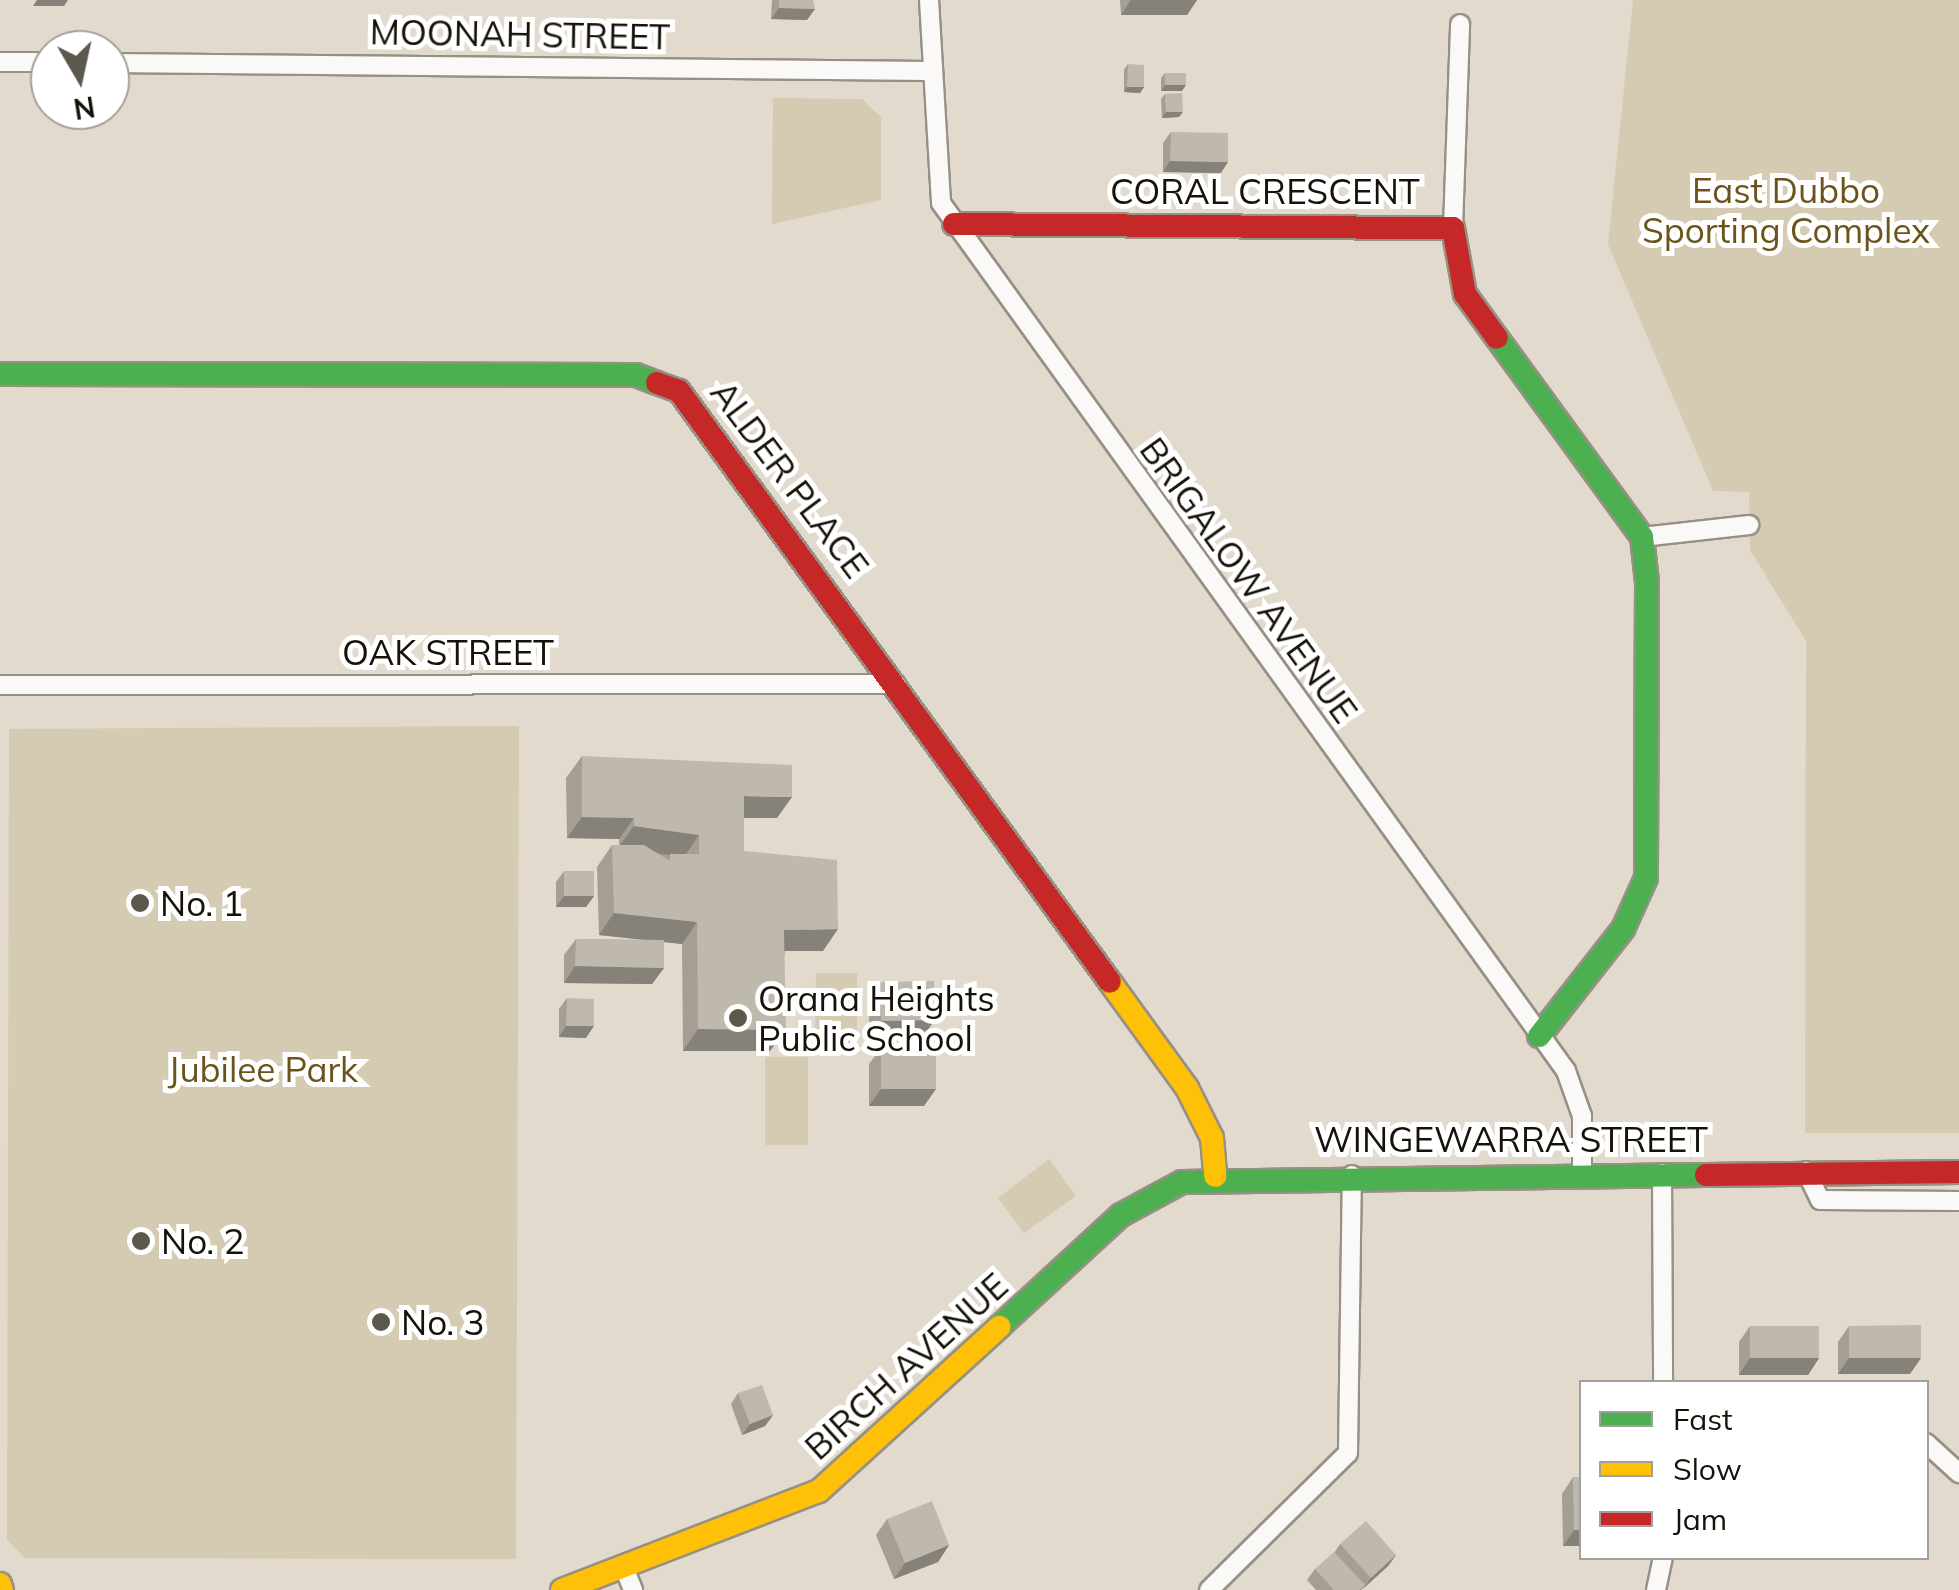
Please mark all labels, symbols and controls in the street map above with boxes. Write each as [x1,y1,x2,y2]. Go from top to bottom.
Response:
street label: MOONAH STREET [369,10,671,58]
north arrow [30,30,130,130]
text: N [71,89,98,127]
park label: East Dubbo Sporting Complex [1642,169,1930,251]
street label: CORAL CRESCENT [1110,170,1420,212]
street label: ALDER PLACE [702,372,878,586]
street label: BRIGALOW AVENUE [1132,429,1366,731]
street label: OAK STREET [342,631,554,673]
place label: No. 1 [160,882,243,924]
marker: No. 1 [129,892,151,914]
place label: Orana Heights Public School [758,977,995,1059]
marker: Orana Heights Public School [727,1007,749,1029]
park label: Jubilee Park [168,1048,358,1090]
street label: WINGEWARRA STREET [1314,1118,1708,1160]
place label: No. 2 [161,1220,244,1262]
marker: No. 2 [130,1230,152,1252]
street label: BIRCH AVENUE [796,1264,1016,1468]
place label: No. 3 [401,1301,484,1343]
marker: No. 3 [370,1311,392,1333]
legend [1579,1380,1929,1560]
text: Fast [1673,1400,1733,1438]
text: Slow [1673,1450,1742,1488]
text: Jam [1673,1500,1727,1538]

